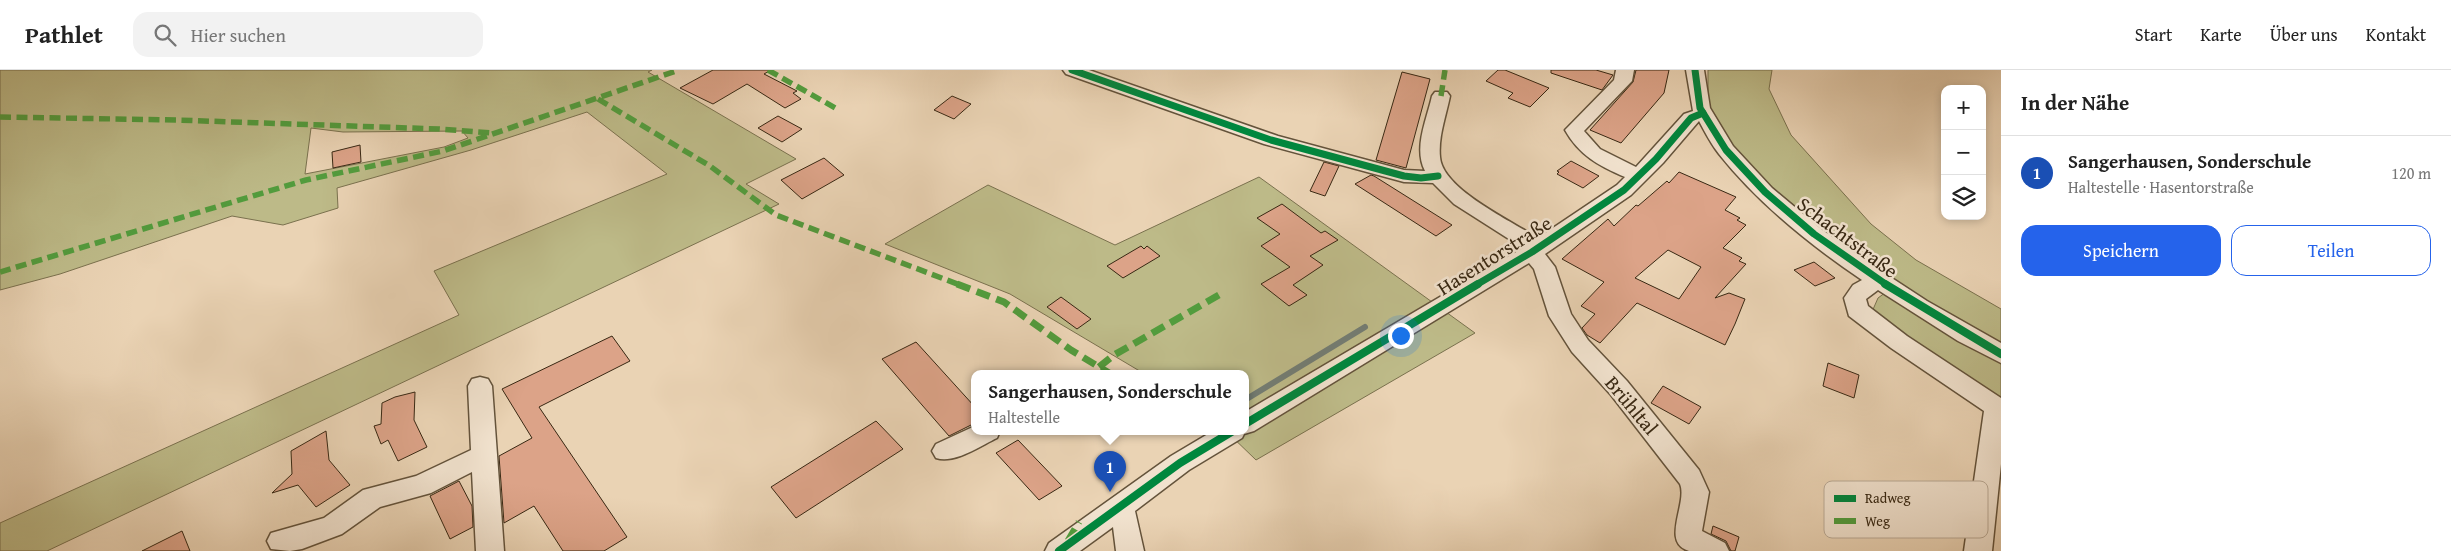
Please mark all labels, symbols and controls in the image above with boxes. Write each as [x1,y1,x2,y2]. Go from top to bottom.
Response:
search box [133,12,483,57]
text: Pathlet [25,17,103,52]
icon: search [151,21,179,49]
text: Hier suchen [191,21,286,49]
text: Start [2135,21,2172,48]
text: Karte [2200,21,2242,48]
text: Über uns [2270,21,2338,48]
text: Kontakt [2366,21,2426,48]
map controls [1941,85,1986,220]
button: + [1941,85,1986,130]
text: In der Nähe [2021,87,2129,118]
button: − [1941,130,1986,175]
text: Sangerhausen, Sonderschule [2068,147,2311,175]
text: 1 [2033,161,2041,185]
text: 120 m [2391,161,2431,185]
button: layers [1941,175,1986,220]
text: Haltestelle · Hasentorstraße [2068,175,2254,199]
street label: Schachtstraße [1792,189,1904,285]
street label: Hasentorstraße [1431,208,1557,302]
button: Speichern [2021,225,2221,276]
button: Teilen [2231,225,2431,276]
your location [1388,323,1414,349]
street label: Brühltal [1599,369,1666,441]
popup [971,370,1249,435]
text: Sangerhausen, Sonderschule [988,377,1232,405]
text: Haltestelle [988,405,1060,429]
pin: 1 [1094,451,1126,492]
legend [1824,481,1988,538]
text: Radweg [1865,488,1910,508]
text: Weg [1865,511,1890,531]

